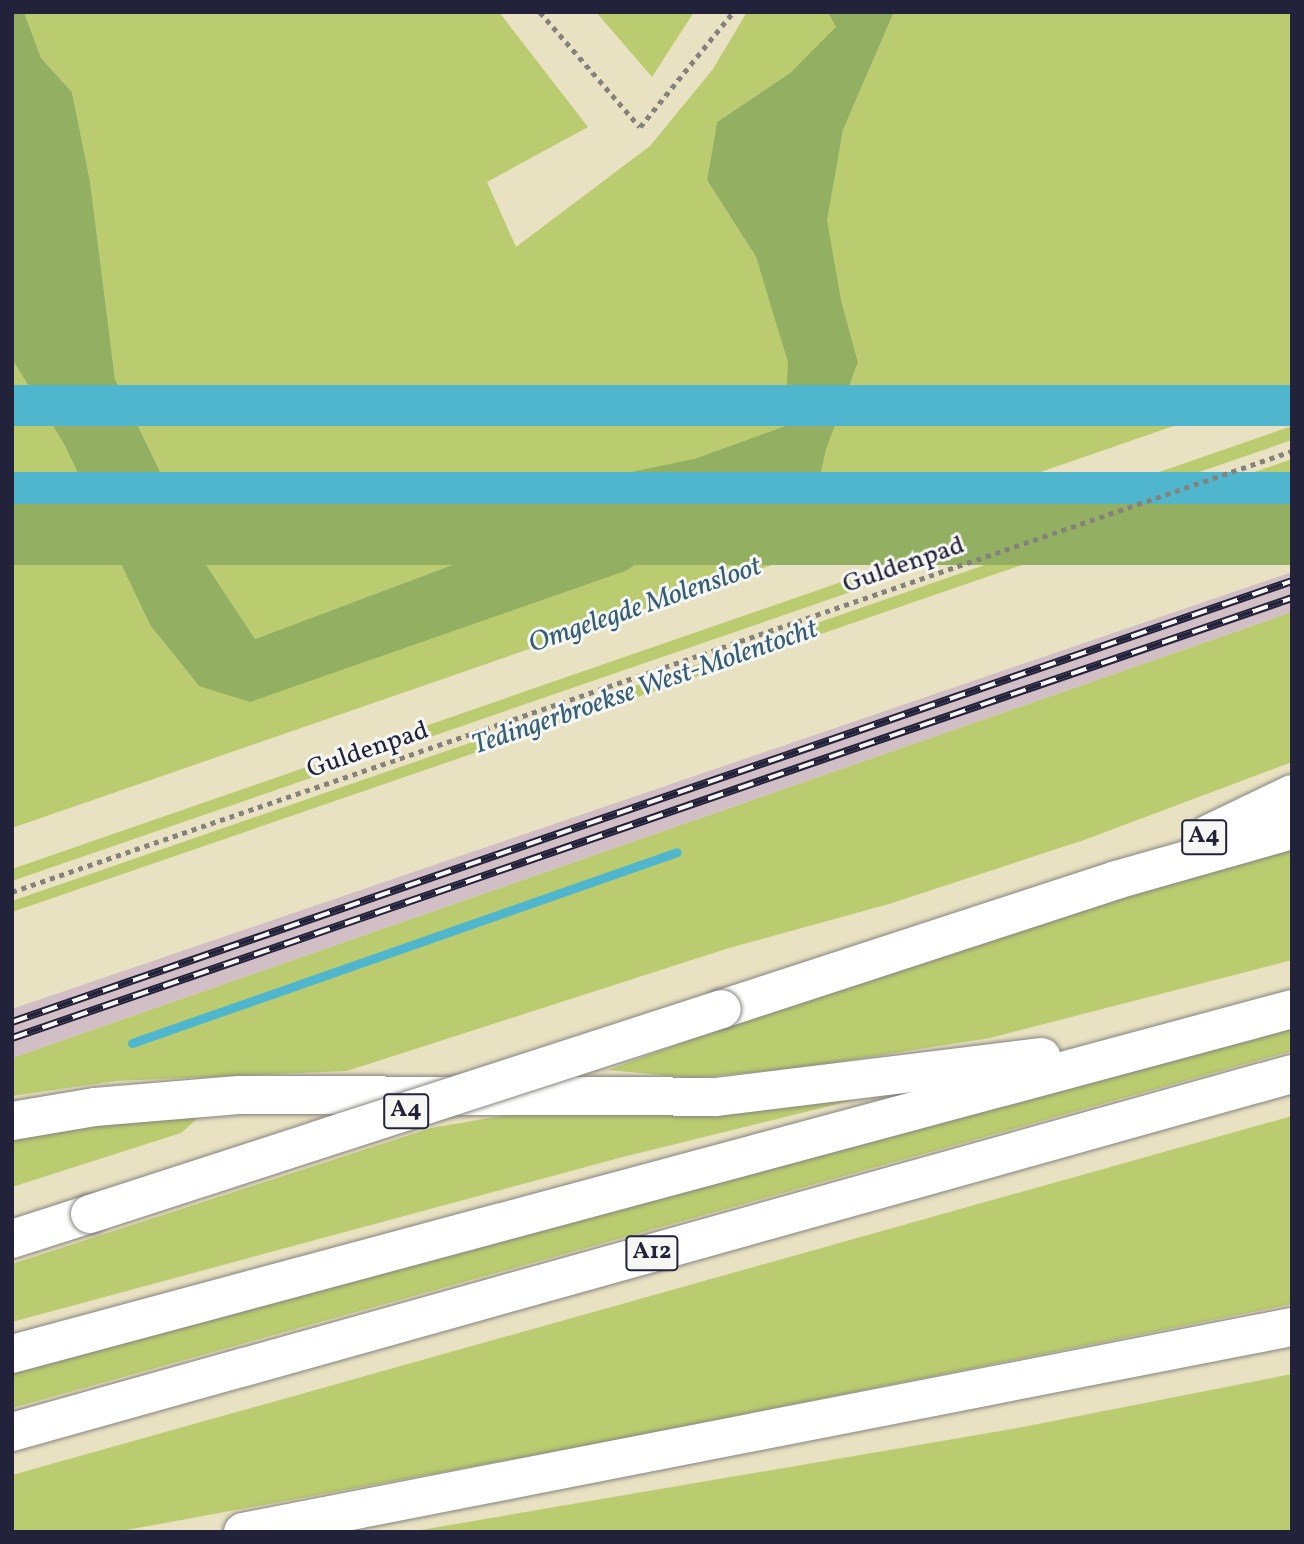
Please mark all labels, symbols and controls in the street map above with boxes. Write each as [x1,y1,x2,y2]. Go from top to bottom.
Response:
street label: Guldenpad [839,531,969,601]
water label: Omgelegde Molensloot [524,550,766,662]
water label: Tedingerbroekse West-Molentocht [468,613,822,763]
street label: Guldenpad [303,716,433,786]
road number: A4 [1180,816,1228,858]
road number: A4 [382,1091,430,1132]
road number: A12 [624,1232,680,1274]

